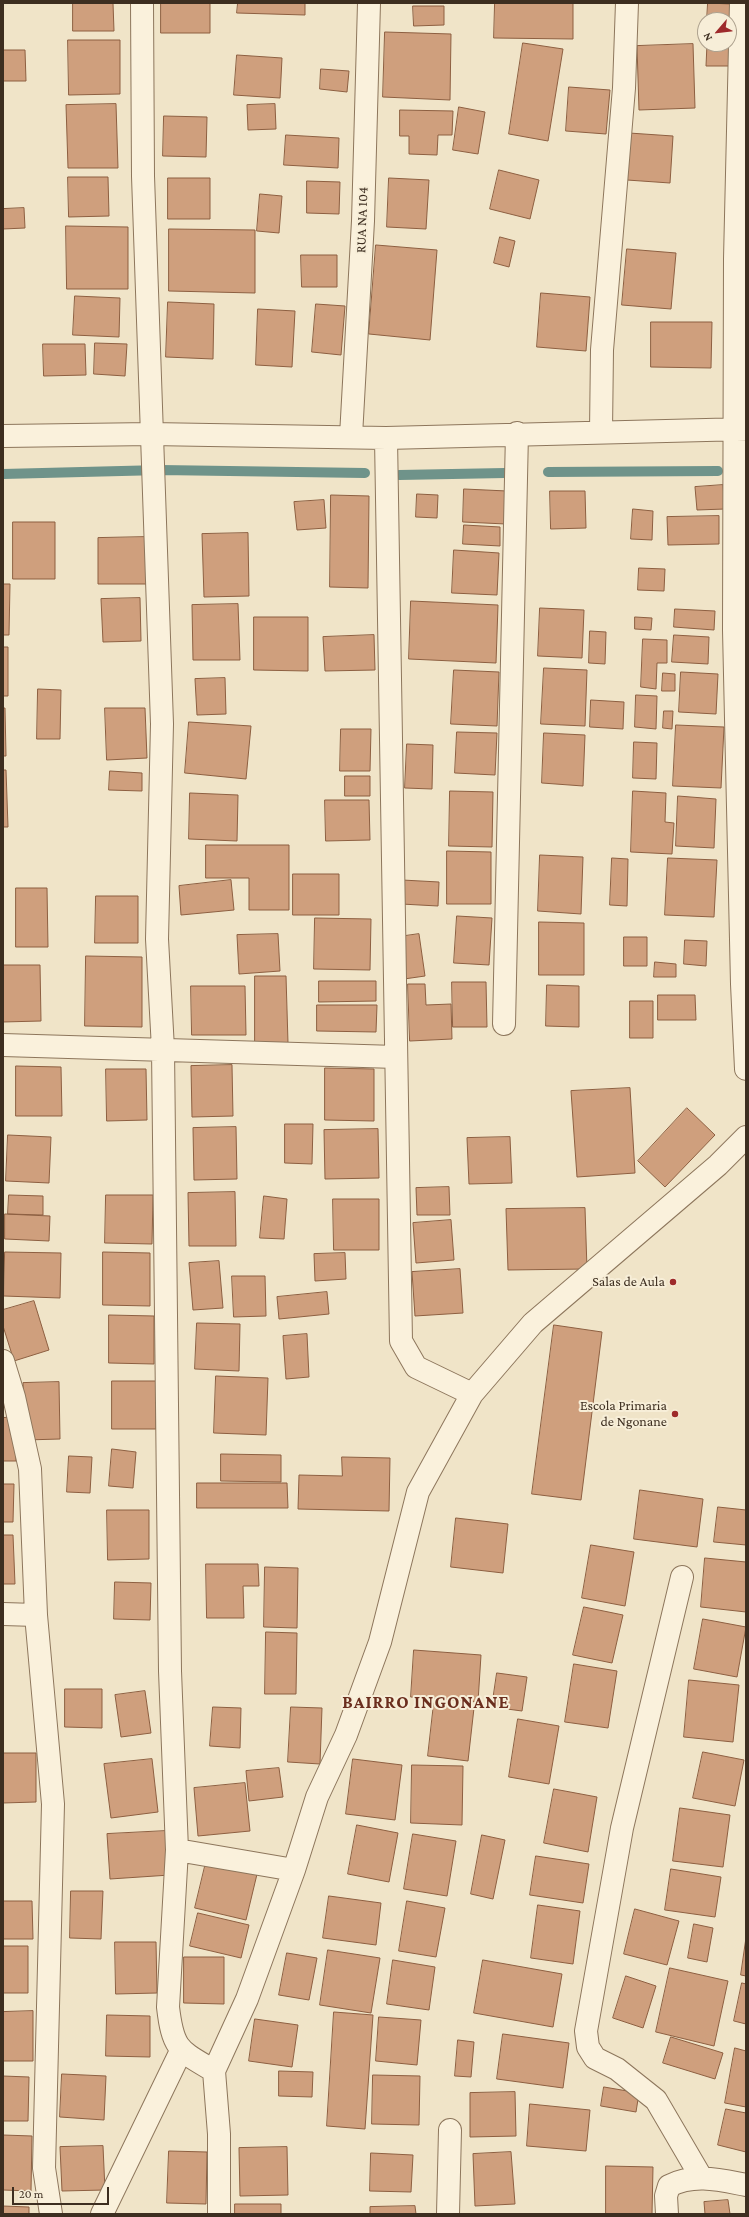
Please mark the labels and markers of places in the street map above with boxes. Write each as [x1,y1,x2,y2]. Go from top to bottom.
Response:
place label: Salas de Aula [592,1274,665,1290]
marker: Salas de Aula [668,1277,678,1287]
place label: Escola Primaria de Ngonane [580,1398,667,1430]
marker: Escola Primaria de Ngonane [670,1409,680,1419]

